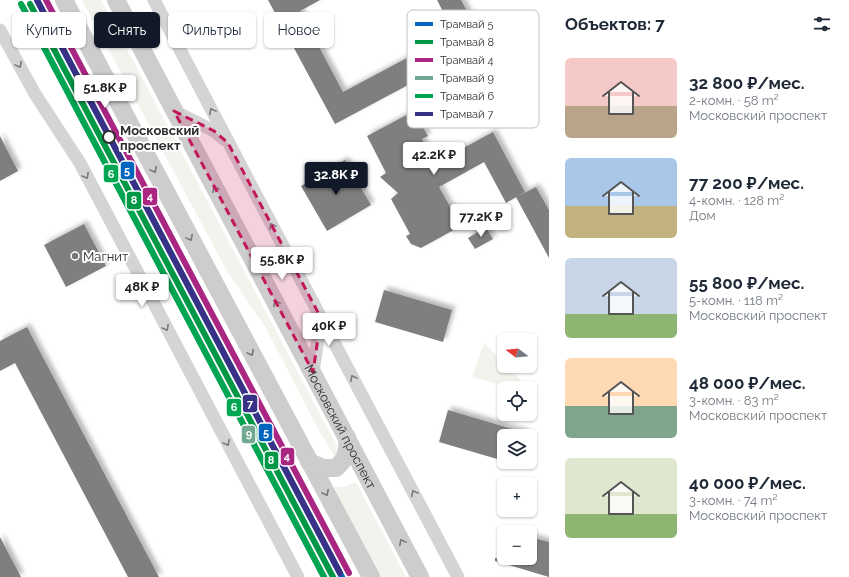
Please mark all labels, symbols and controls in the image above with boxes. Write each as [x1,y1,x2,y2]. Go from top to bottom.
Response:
legend [407,10,539,128]
chip: Купить [12,12,86,48]
chip: Снять [94,12,160,48]
chip: Фильтры [168,12,256,48]
chip: Новое [264,12,334,48]
icon: filters [811,13,833,35]
text: Объектов: 7 [565,14,665,34]
text: Трамвай 5 [440,18,493,31]
text: Трамвай 8 [440,36,494,49]
text: Трамвай 4 [440,54,493,67]
one-way arrow [14,60,21,68]
text: Трамвай 9 [440,72,494,85]
text: 32 800 ₽/мес. [689,73,805,93]
icon: home [597,74,645,122]
pin: 51.8K ₽ [68,75,142,109]
text: 51.8K ₽ [83,80,127,95]
text: Трамвай 6 [440,90,494,103]
text: 2-комн. · 58 m² [689,93,779,108]
one-way arrow [209,108,217,115]
text: Трамвай 7 [440,108,493,121]
text: Московский проспект [689,108,827,123]
place label: Московский проспект [120,123,199,153]
marker: Московский проспект [102,130,116,144]
pin: 42.2K ₽ [397,142,471,176]
text: 42.2K ₽ [412,147,456,162]
line badge: 5 [120,161,135,180]
pin: 32.8K ₽ [299,162,373,196]
line badge: 6 [103,164,119,183]
text: 5 [124,165,130,178]
one-way arrow [149,166,157,174]
text: 32.8K ₽ [314,167,358,182]
text: 6 [108,168,115,181]
one-way arrow [82,171,89,179]
text: 77 200 ₽/мес. [689,173,804,193]
icon: home [597,174,645,222]
one-way arrow [213,185,220,193]
line badge: 4 [142,187,158,206]
text: 4 [147,190,153,203]
line badge: 8 [126,191,142,210]
text: 4-комн. · 128 m² [689,193,784,208]
text: 8 [131,194,138,207]
pin: 77.2K ₽ [444,204,518,238]
text: Дом [689,208,716,223]
text: 77.2K ₽ [459,209,503,224]
one-way arrow [270,223,277,230]
one-way arrow [186,234,193,242]
pin: 55.8K ₽ [245,247,319,281]
place label: Магнит [83,249,128,264]
marker: Магнит [70,251,80,261]
text: 55.8K ₽ [260,252,304,267]
text: 55 800 ₽/мес. [689,273,804,293]
pin: 48K ₽ [114,274,170,308]
icon: home [597,274,645,322]
text: 48K ₽ [125,279,159,294]
text: 5-комн. · 118 m² [689,293,783,308]
one-way arrow [274,300,281,308]
text: Московский проспект [689,308,827,323]
pin: 40K ₽ [301,313,357,347]
text: 40K ₽ [312,318,346,333]
one-way arrow [162,324,169,331]
north arrow [497,333,537,373]
map controls [497,333,537,565]
one-way arrow [247,349,254,356]
street label: Московский проспект [302,362,380,491]
text: 48 000 ₽/мес. [689,373,806,393]
icon: home [597,374,645,422]
one-way arrow [350,375,358,382]
button: locate [497,381,537,421]
text: 3-комн. · 83 m² [689,393,779,408]
line badge: 7 [242,394,258,413]
text: 7 [247,397,254,410]
line badge: 6 [226,398,242,417]
text: 6 [231,401,238,414]
text: Московский проспект [689,408,827,423]
line badge: 5 [258,423,273,442]
line badge: 9 [241,425,256,444]
text: 5 [263,427,269,440]
text: 9 [246,428,253,441]
button: layers [497,429,537,469]
one-way arrow [222,439,230,446]
line badge: 4 [280,447,295,466]
text: 4 [284,450,290,463]
line badge: 8 [264,451,279,470]
text: 8 [268,454,275,467]
text: 40 000 ₽/мес. [689,473,806,493]
icon: home [597,474,645,522]
button: + [497,477,537,517]
one-way arrow [321,488,329,496]
one-way arrow [411,490,419,497]
text: 3-комн. · 74 m² [689,493,778,508]
text: Московский проспект [689,508,827,523]
button: − [497,525,537,565]
one-way arrow [399,539,407,547]

